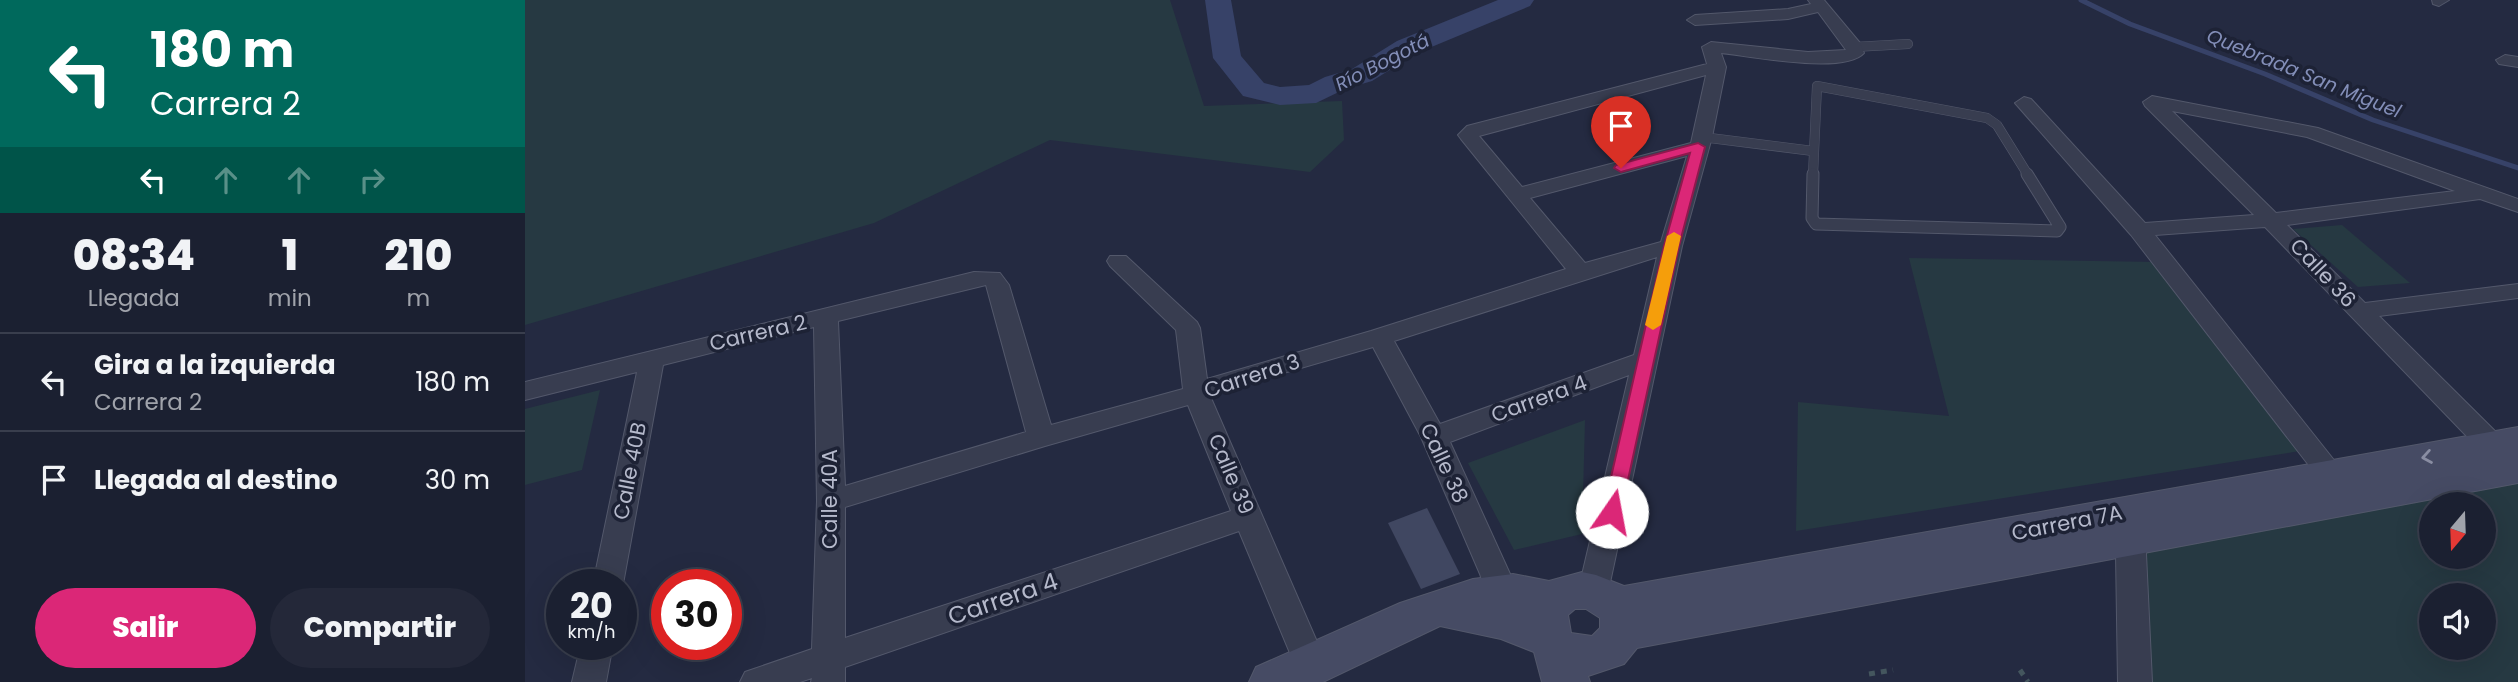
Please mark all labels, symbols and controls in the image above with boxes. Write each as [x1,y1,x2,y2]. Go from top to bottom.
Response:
text: 180 m [150,16,294,84]
water label: Quebrada San Miguel [2203,22,2405,125]
water label: Río Bogotá [1330,27,1434,98]
icon: left [35,28,126,119]
text: Carrera 2 [150,81,301,126]
pin [1591,96,1651,168]
icon: arrive [1602,107,1640,145]
icon: left [134,161,172,199]
icon: ahead [207,161,245,199]
icon: ahead [280,161,318,199]
icon: right [353,161,391,199]
text: 08:34 [73,226,195,285]
text: 1 [282,226,298,285]
text: 210 [385,226,452,285]
street label: Calle 36 [2284,232,2363,314]
text: Llegada [88,282,180,314]
text: min [268,282,312,314]
text: m [407,282,430,314]
street label: Carrera 2 [706,307,809,358]
street label: Carrera 3 [1200,346,1303,405]
text: Gira a la izquierda [94,347,336,383]
icon: left [35,363,73,401]
text: 180 m [415,364,490,400]
street label: Carrera 4 [1487,368,1591,429]
text: Carrera 2 [94,386,202,418]
street label: Calle 38 [1413,418,1476,507]
street label: Calle 40B [606,420,653,522]
street label: Calle 39 [1202,429,1261,519]
street label: Calle 40A [815,449,844,549]
one-way arrow [2421,449,2433,464]
icon: arrive [35,461,73,499]
text: Llegada al destino [94,462,338,498]
text: 30 m [425,462,490,498]
position arrow [1575,475,1649,549]
north arrow [2419,492,2495,569]
map controls [2419,492,2496,660]
street label: Carrera 7A [2009,498,2125,547]
street label: Carrera 4 [943,564,1062,633]
speed limit sign: 30 [651,569,742,660]
text: 20 [570,581,613,630]
button: sound [2419,583,2496,660]
button: Salir [35,588,256,668]
button: Compartir [270,588,490,668]
text: km/h [568,619,615,644]

